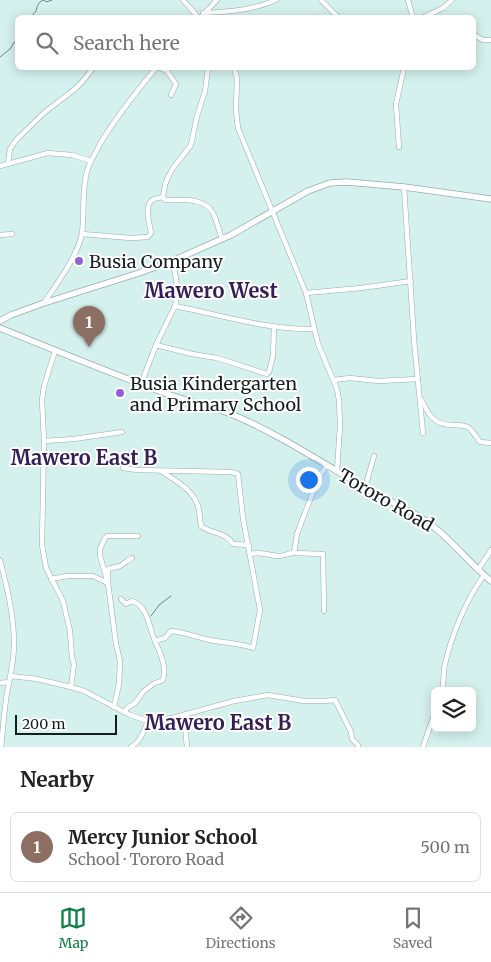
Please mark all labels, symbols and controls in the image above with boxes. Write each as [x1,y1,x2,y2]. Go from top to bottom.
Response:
search box [15,15,476,70]
icon: search [33,29,61,57]
text: Search here [73,31,180,55]
place label: Busia Company [89,250,224,273]
marker: Busia Company [73,255,85,267]
district label: Mawero West [144,278,278,303]
pin: 1 [73,306,105,347]
place label: Busia Kindergarten and Primary School [130,372,302,416]
marker: Busia Kindergarten and Primary School [114,387,126,399]
district label: Mawero East B [11,445,157,470]
street label: Tororo Road [334,463,438,537]
your location [296,467,322,493]
map controls [431,687,476,732]
button: layers [431,687,476,732]
district label: Mawero East B [145,710,291,735]
scale bar [15,712,118,735]
text: 200 m [22,715,65,733]
text: Nearby [20,766,94,793]
text: Mercy Junior School [68,825,257,849]
text: 1 [33,837,41,857]
text: 500 m [420,837,470,857]
text: School · Tororo Road [68,849,224,869]
tab: Map [59,904,88,952]
tab: Directions [206,904,276,952]
tab: Saved [393,904,432,952]

